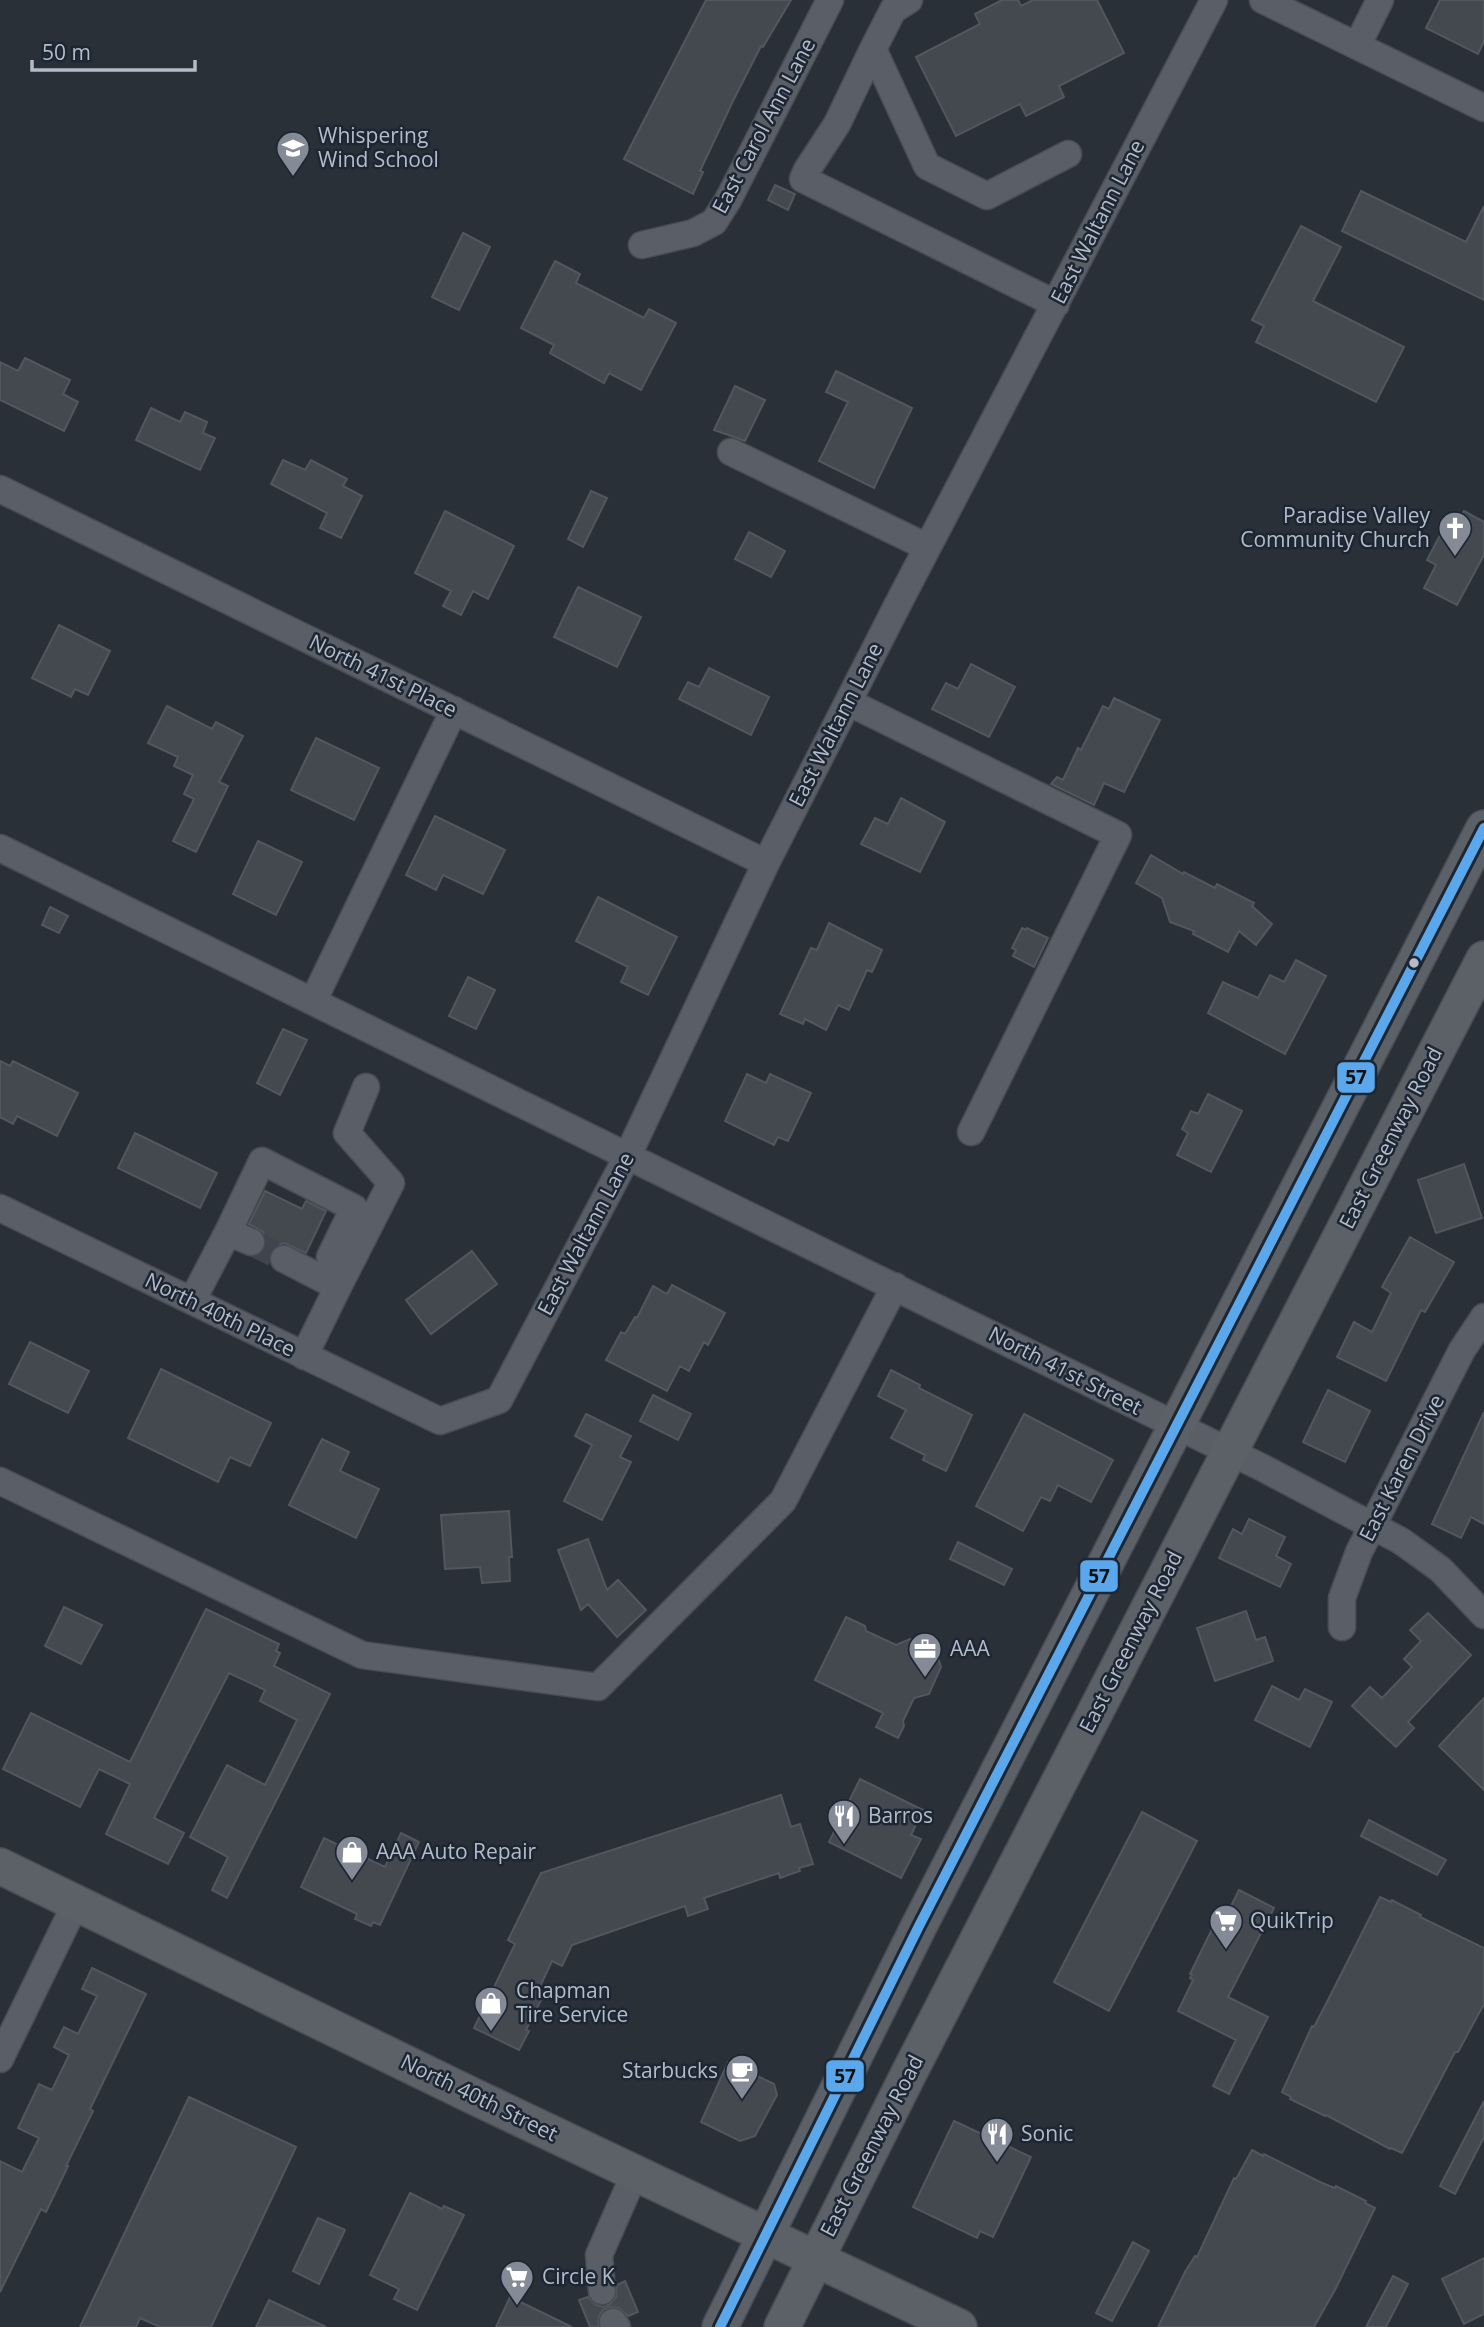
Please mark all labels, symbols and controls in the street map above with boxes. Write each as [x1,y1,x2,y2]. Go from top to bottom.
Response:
scale bar [32,28,194,72]
street label: East Carol Ann Lane [705,33,821,218]
text: 50 m [42,38,91,66]
place label: Whispering Wind School [318,121,439,173]
school or university icon: Whispering Wind School [274,129,312,178]
street label: East Waltann Lane [1044,135,1151,308]
place label: Paradise Valley Community Church [1240,501,1430,553]
church icon: Paradise Valley Community Church [1436,509,1474,558]
street label: North 41st Place [305,627,462,723]
street label: East Waltann Lane [782,638,889,811]
unlabelled marker [1407,956,1421,970]
street label: East Greenway Road [1332,1042,1448,1233]
line badge: 57 [1336,1061,1376,1094]
text: 57 [1345,1064,1367,1090]
street label: East Waltann Lane [530,1147,640,1320]
street label: North 40th Place [141,1266,300,1363]
street label: North 41st Street [984,1319,1147,1421]
street label: East Karen Drive [1352,1389,1450,1546]
street label: East Greenway Road [1072,1546,1188,1737]
line badge: 57 [1079,1559,1119,1593]
text: 57 [1088,1563,1110,1589]
office icon: AAA [906,1630,944,1679]
place label: AAA [950,1634,991,1662]
restaurant icon: Barros [825,1797,863,1846]
place label: Barros [868,1801,933,1829]
shop icon: AAA Auto Repair [333,1833,371,1882]
place label: AAA Auto Repair [376,1837,537,1865]
supermarket icon: QuikTrip [1207,1902,1245,1951]
place label: QuikTrip [1250,1906,1334,1934]
place label: Chapman Tire Service [516,1976,628,2028]
shop icon: Chapman Tire Service [472,1984,510,2033]
street label: North 40th Street [396,2047,563,2147]
street label: East Greenway Road [813,2050,929,2241]
cafe icon: Starbucks [723,2052,761,2101]
place label: Starbucks [622,2056,718,2084]
line badge: 57 [825,2059,865,2093]
text: 57 [834,2063,856,2089]
restaurant icon: Sonic [978,2115,1016,2164]
place label: Sonic [1021,2119,1073,2147]
supermarket icon: Circle K [498,2258,536,2307]
place label: Circle K [542,2262,615,2290]

